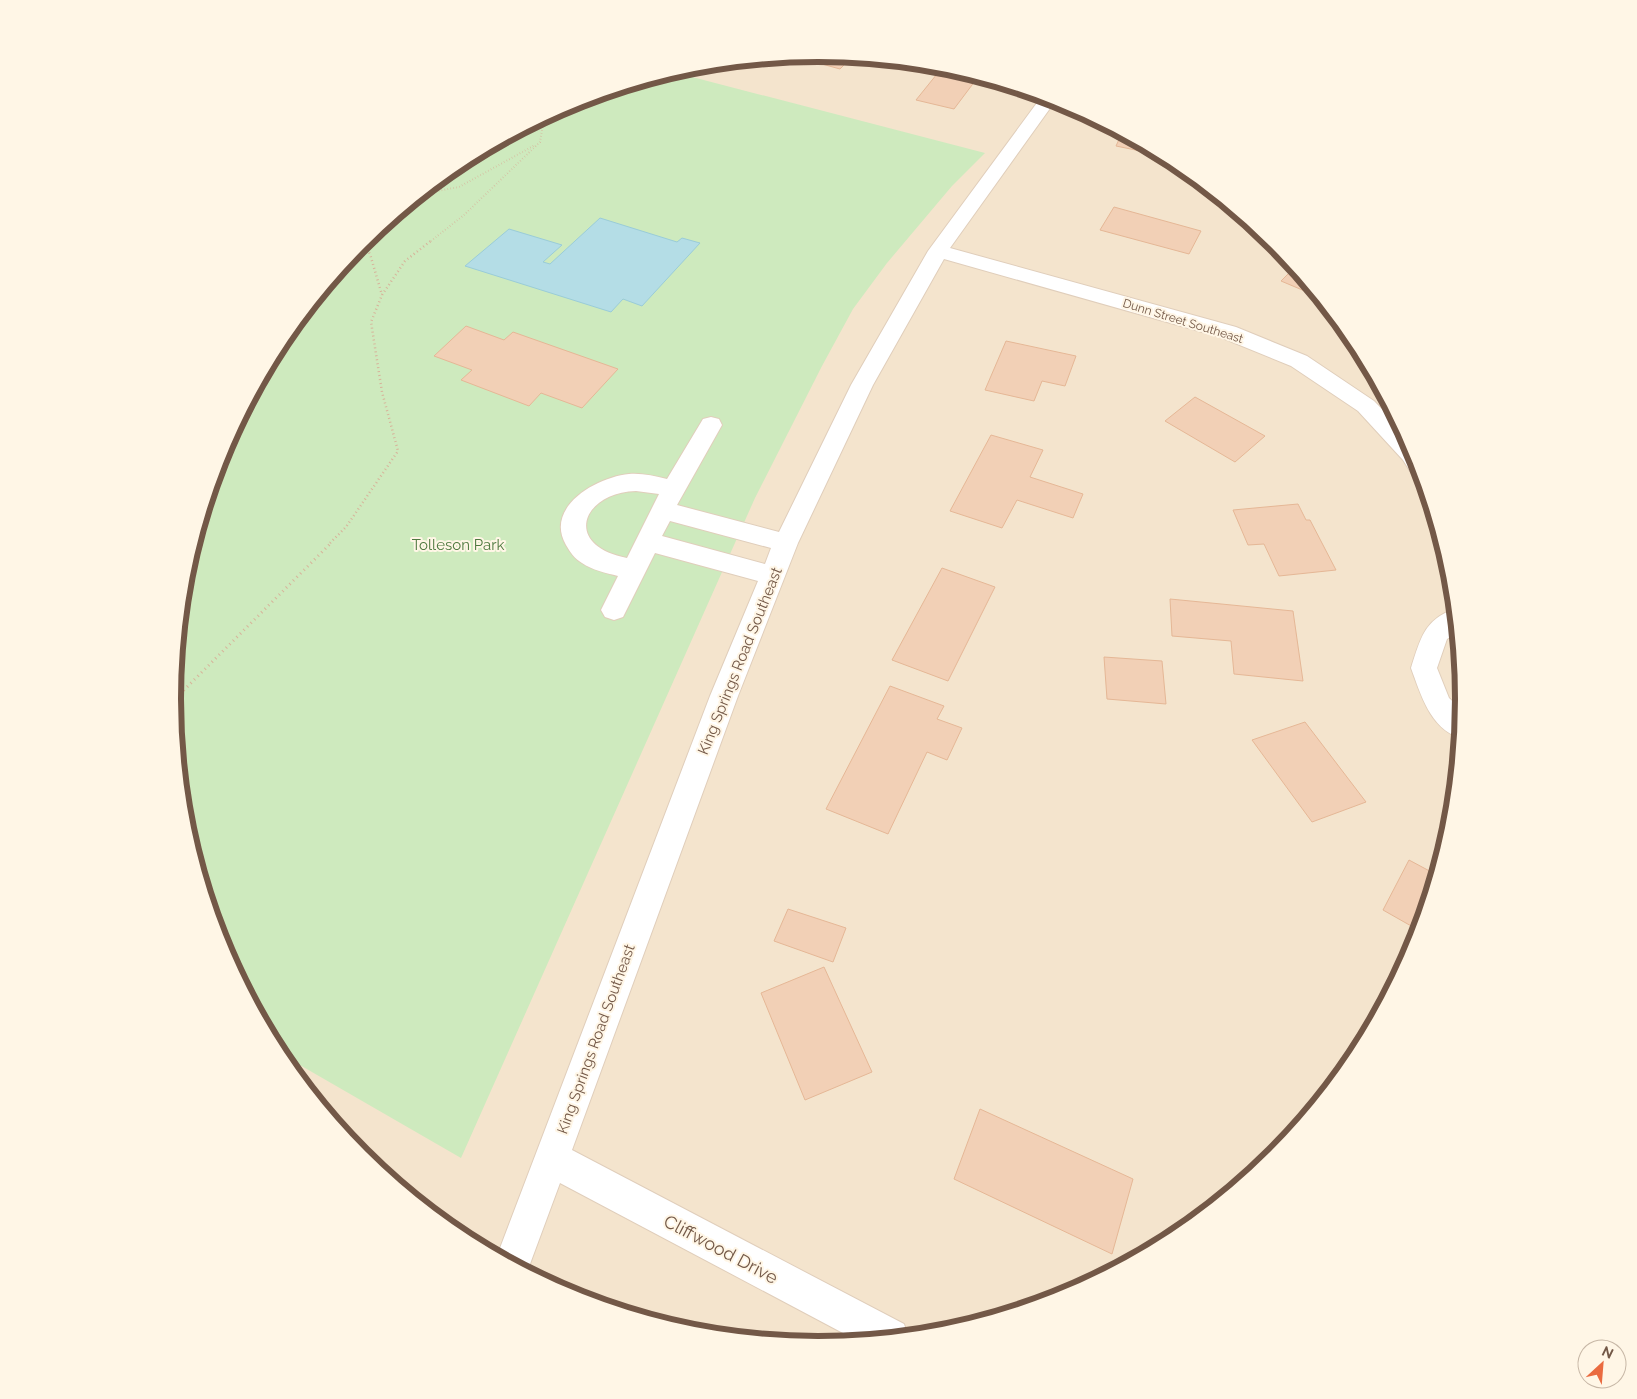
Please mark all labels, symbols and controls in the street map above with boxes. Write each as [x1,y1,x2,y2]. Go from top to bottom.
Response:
street label: Dunn Street Southeast [1121,296,1245,346]
park label: Tolleson Park [412,536,504,554]
street label: King Springs Road Southeast [694,565,786,757]
street label: King Springs Road Southeast [553,942,639,1136]
street label: Cliffwood Drive [660,1210,782,1288]
north arrow [1577,1339,1627,1389]
text: N [1599,1343,1616,1362]

